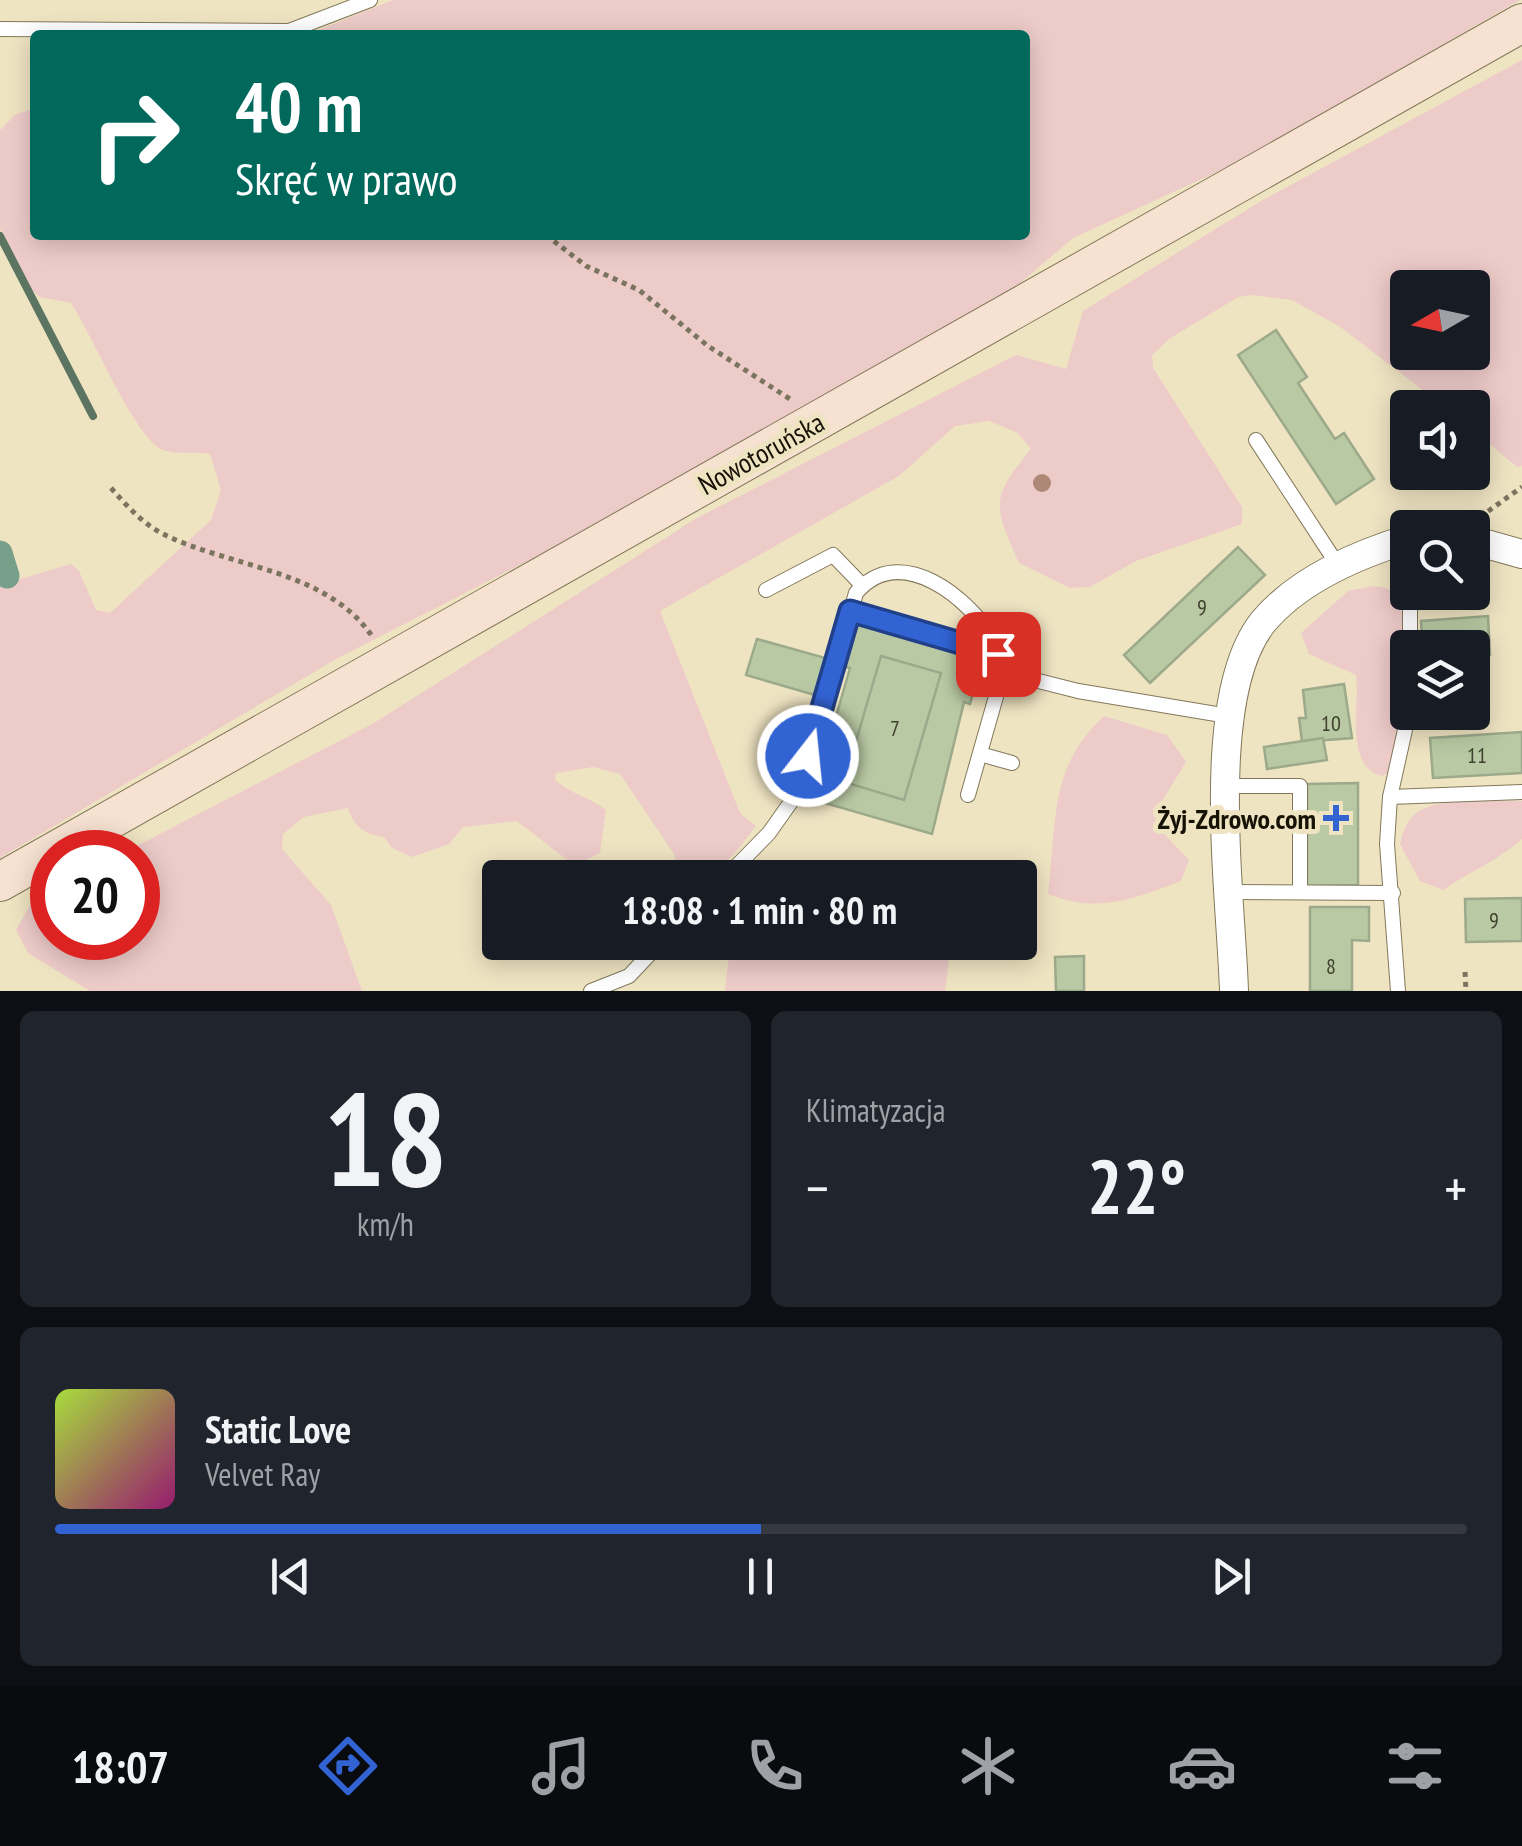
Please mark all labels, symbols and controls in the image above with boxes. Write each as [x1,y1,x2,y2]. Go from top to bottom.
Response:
text: 40 m [235,61,363,151]
icon: right [70,70,200,200]
text: Skręć w prawo [235,149,458,207]
north arrow [1390,270,1490,370]
map controls [1390,270,1490,730]
button: sound [1390,390,1490,490]
street label: Nowotoruńska [691,403,831,503]
button: search [1390,510,1490,610]
house number: 9 [1197,593,1207,621]
pin [956,612,1041,697]
icon: arrive [971,627,1026,682]
button: layers [1390,630,1490,730]
position arrow [756,704,860,808]
house number: 10 [1321,709,1341,737]
house number: 7 [890,714,900,742]
house number: 11 [1467,741,1487,769]
place label: Żyj-Zdrowo.com [1157,800,1316,837]
marker: Żyj-Zdrowo.com [1325,807,1347,829]
speed limit sign: 20 [30,830,160,960]
text: 18:08 · 1 min · 80 m [622,885,897,934]
house number: 9 [1489,906,1499,934]
house number: 8 [1326,952,1336,980]
text: 18 [323,1054,448,1222]
text: Klimatyzacja [806,1089,946,1131]
text: 22° [1087,1138,1186,1235]
text: − [806,1152,829,1223]
text: + [1444,1152,1467,1223]
text: km/h [357,1203,414,1245]
text: Static Love [205,1404,351,1453]
text: Velvet Ray [205,1453,320,1495]
icon: previous [263,1549,318,1604]
icon: pause [733,1549,788,1604]
icon: next [1204,1549,1259,1604]
icon: directions [313,1731,383,1801]
icon: music [526,1731,596,1801]
icon: phone [740,1731,810,1801]
icon: climate [953,1731,1023,1801]
icon: car [1167,1731,1237,1801]
icon: filters [1380,1731,1450,1801]
text: 18:07 [72,1737,169,1795]

